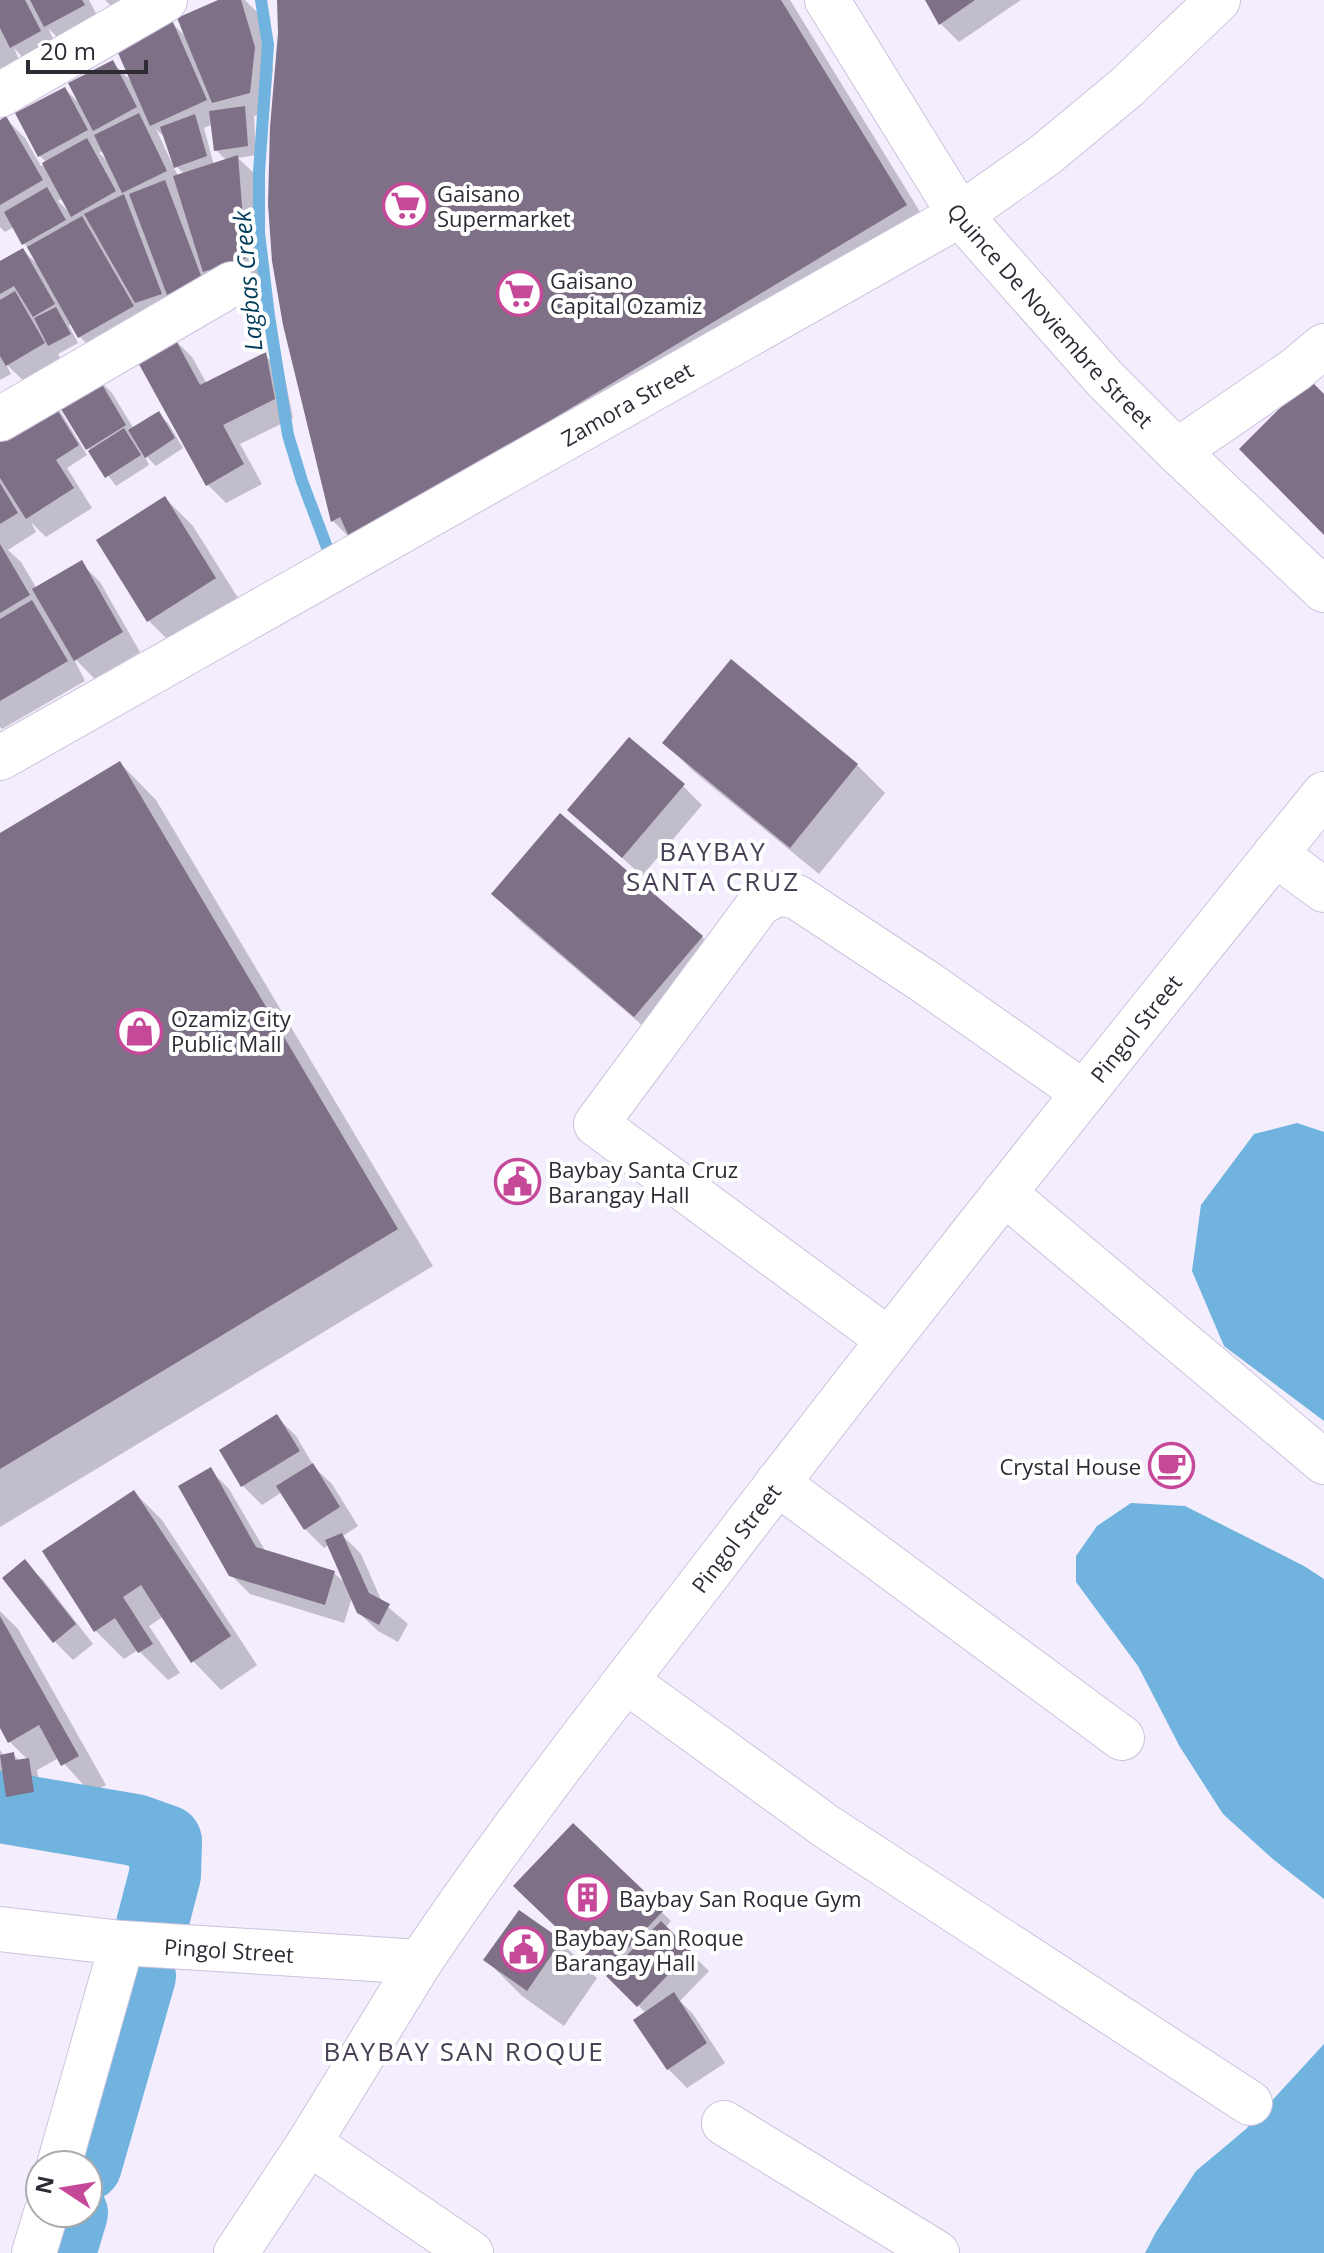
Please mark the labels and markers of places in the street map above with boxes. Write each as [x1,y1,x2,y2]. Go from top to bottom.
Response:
place label: Gaisano Supermarket [437,178,571,233]
supermarket icon: Gaisano Supermarket [382,182,430,230]
place label: Gaisano Capital Ozamiz [550,265,702,320]
supermarket icon: Gaisano Capital Ozamiz [495,269,543,317]
place label: Ozamiz City Public Mall [171,1003,292,1058]
shop icon: Ozamiz City Public Mall [116,1007,164,1055]
place label: Baybay Santa Cruz Barangay Hall [548,1154,738,1209]
public building icon: Baybay Santa Cruz Barangay Hall [493,1158,541,1206]
cafe icon: Crystal House [1148,1442,1196,1490]
place label: Crystal House [1000,1451,1141,1481]
building icon: Baybay San Roque Gym [564,1874,612,1922]
place label: Baybay San Roque Gym [619,1883,862,1913]
place label: Baybay San Roque Barangay Hall [554,1922,744,1977]
public building icon: Baybay San Roque Barangay Hall [499,1926,547,1974]

